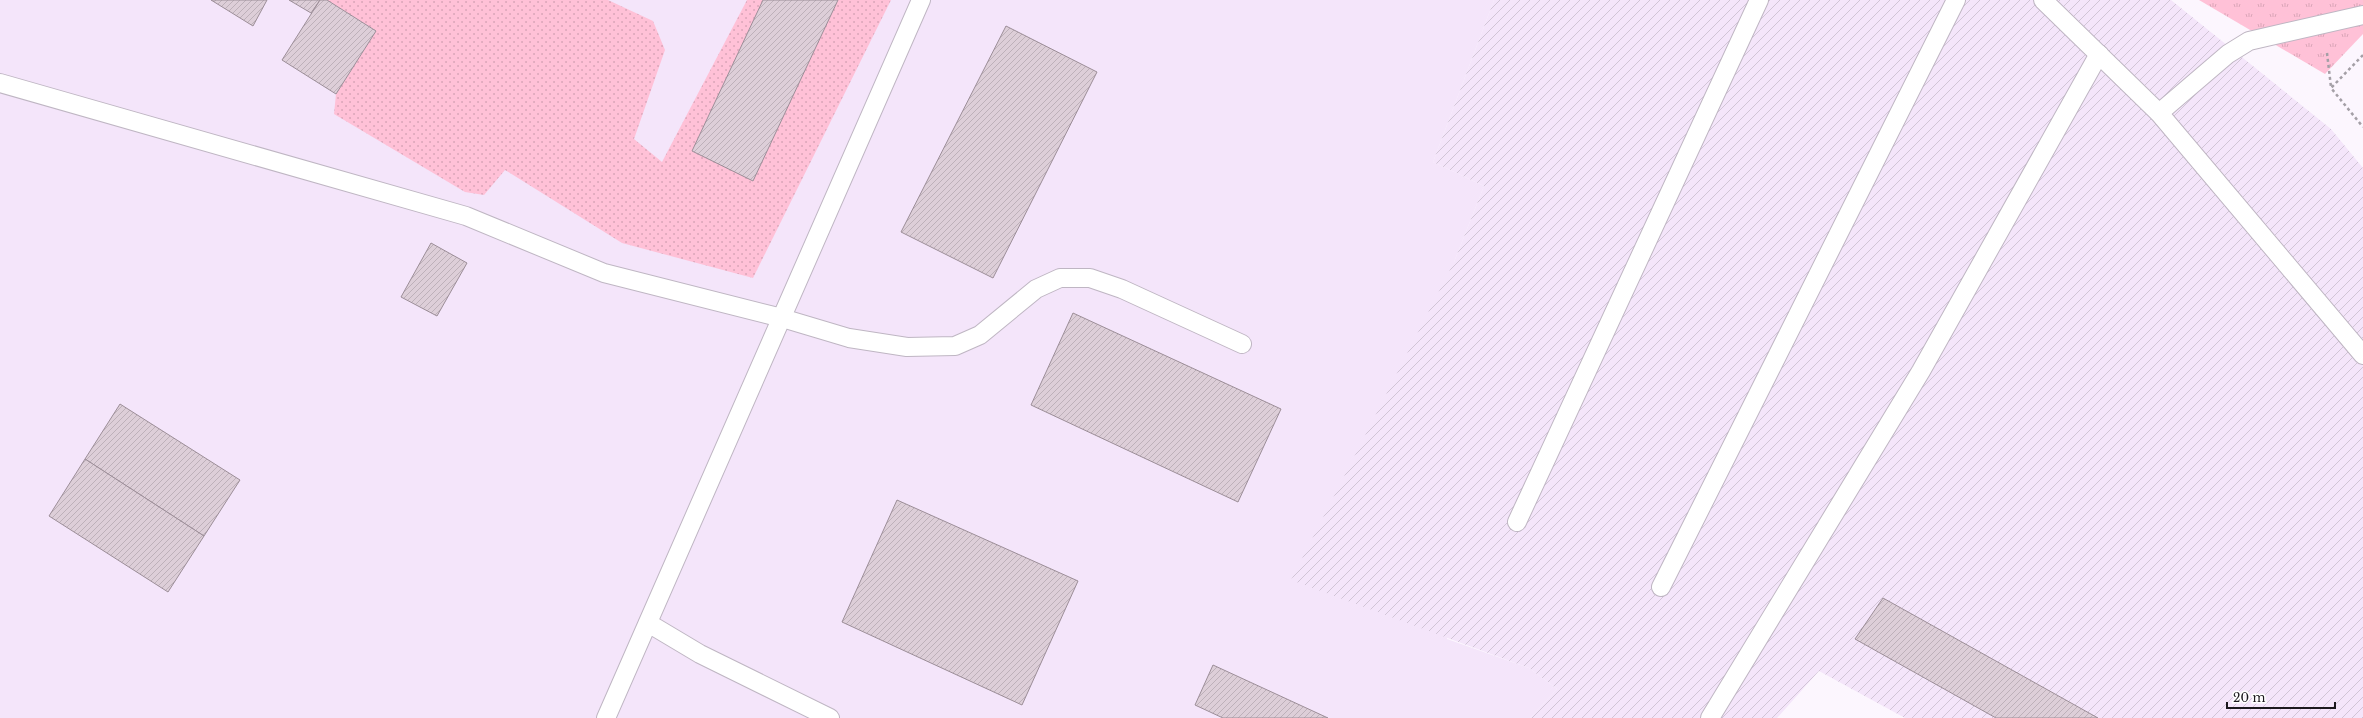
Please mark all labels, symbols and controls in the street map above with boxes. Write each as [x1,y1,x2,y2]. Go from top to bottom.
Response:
scale bar [2227,684,2335,710]
text: 20 m [2233,690,2265,705]

